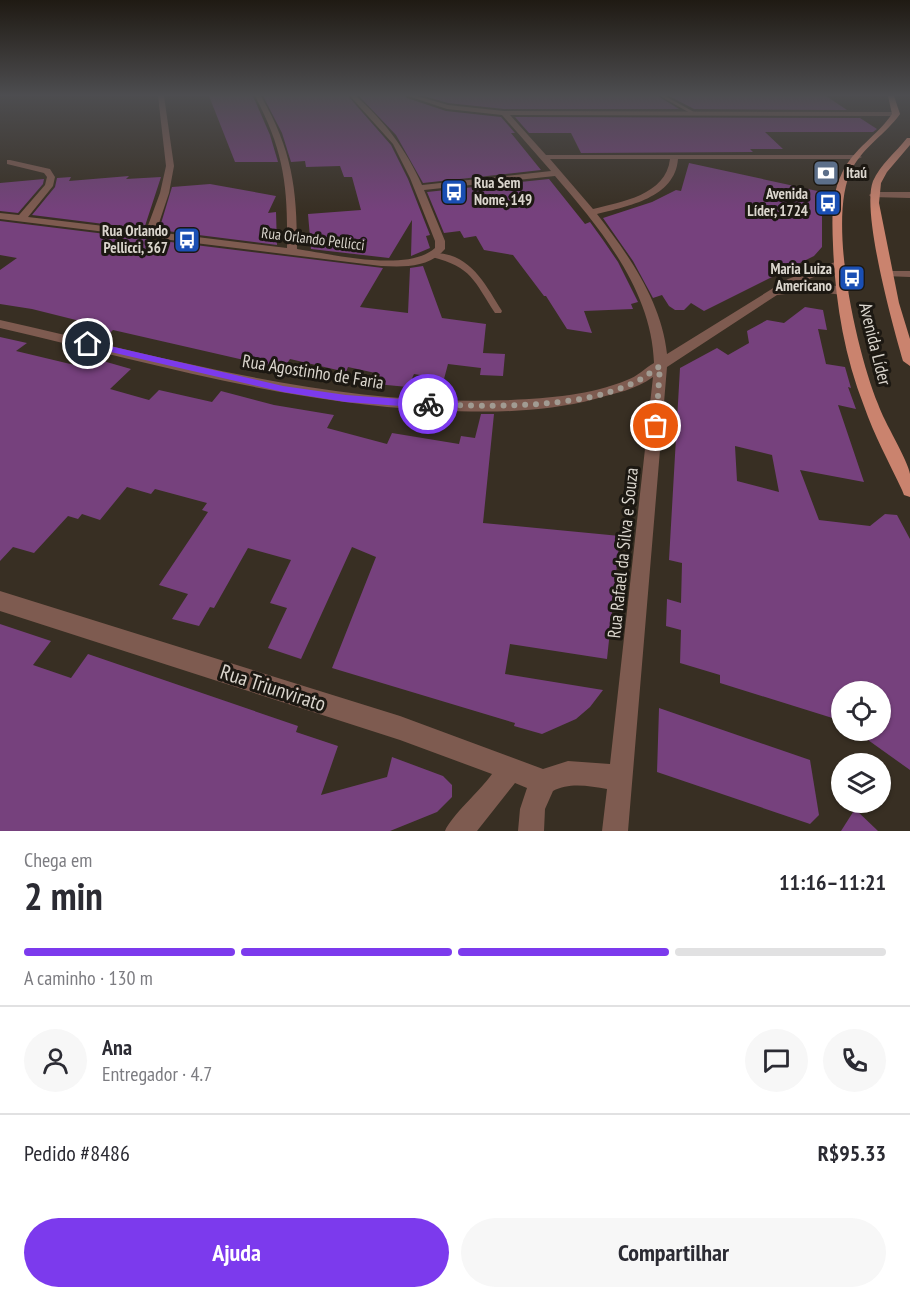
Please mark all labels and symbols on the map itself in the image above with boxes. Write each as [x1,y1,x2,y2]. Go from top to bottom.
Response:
bank icon: Itaú [811,158,841,188]
place label: Itaú [846,163,867,182]
place label: Rua Sem Nome, 149 [474,173,532,209]
bus stop icon: Rua Sem Nome, 149 [439,177,469,207]
place label: Avenida Líder, 1724 [747,184,808,220]
bus stop icon: Avenida Líder, 1724 [813,188,843,218]
place label: Rua Orlando Pellicci, 367 [102,221,168,257]
street label: Rua Orlando Pellicci [260,223,366,254]
bus stop icon: Rua Orlando Pellicci, 367 [172,225,202,255]
place label: Maria Luiza Americano [770,259,832,295]
bus stop icon: Maria Luiza Americano [837,263,867,293]
street label: Avenida Líder [854,300,897,388]
pin [62,318,113,369]
street label: Rua Agostinho de Faria [241,349,385,394]
courier [398,374,458,434]
pin [630,400,681,451]
street label: Rua Rafael da Silva e Souza [602,467,643,639]
street label: Rua Triunvirato [217,658,329,717]

